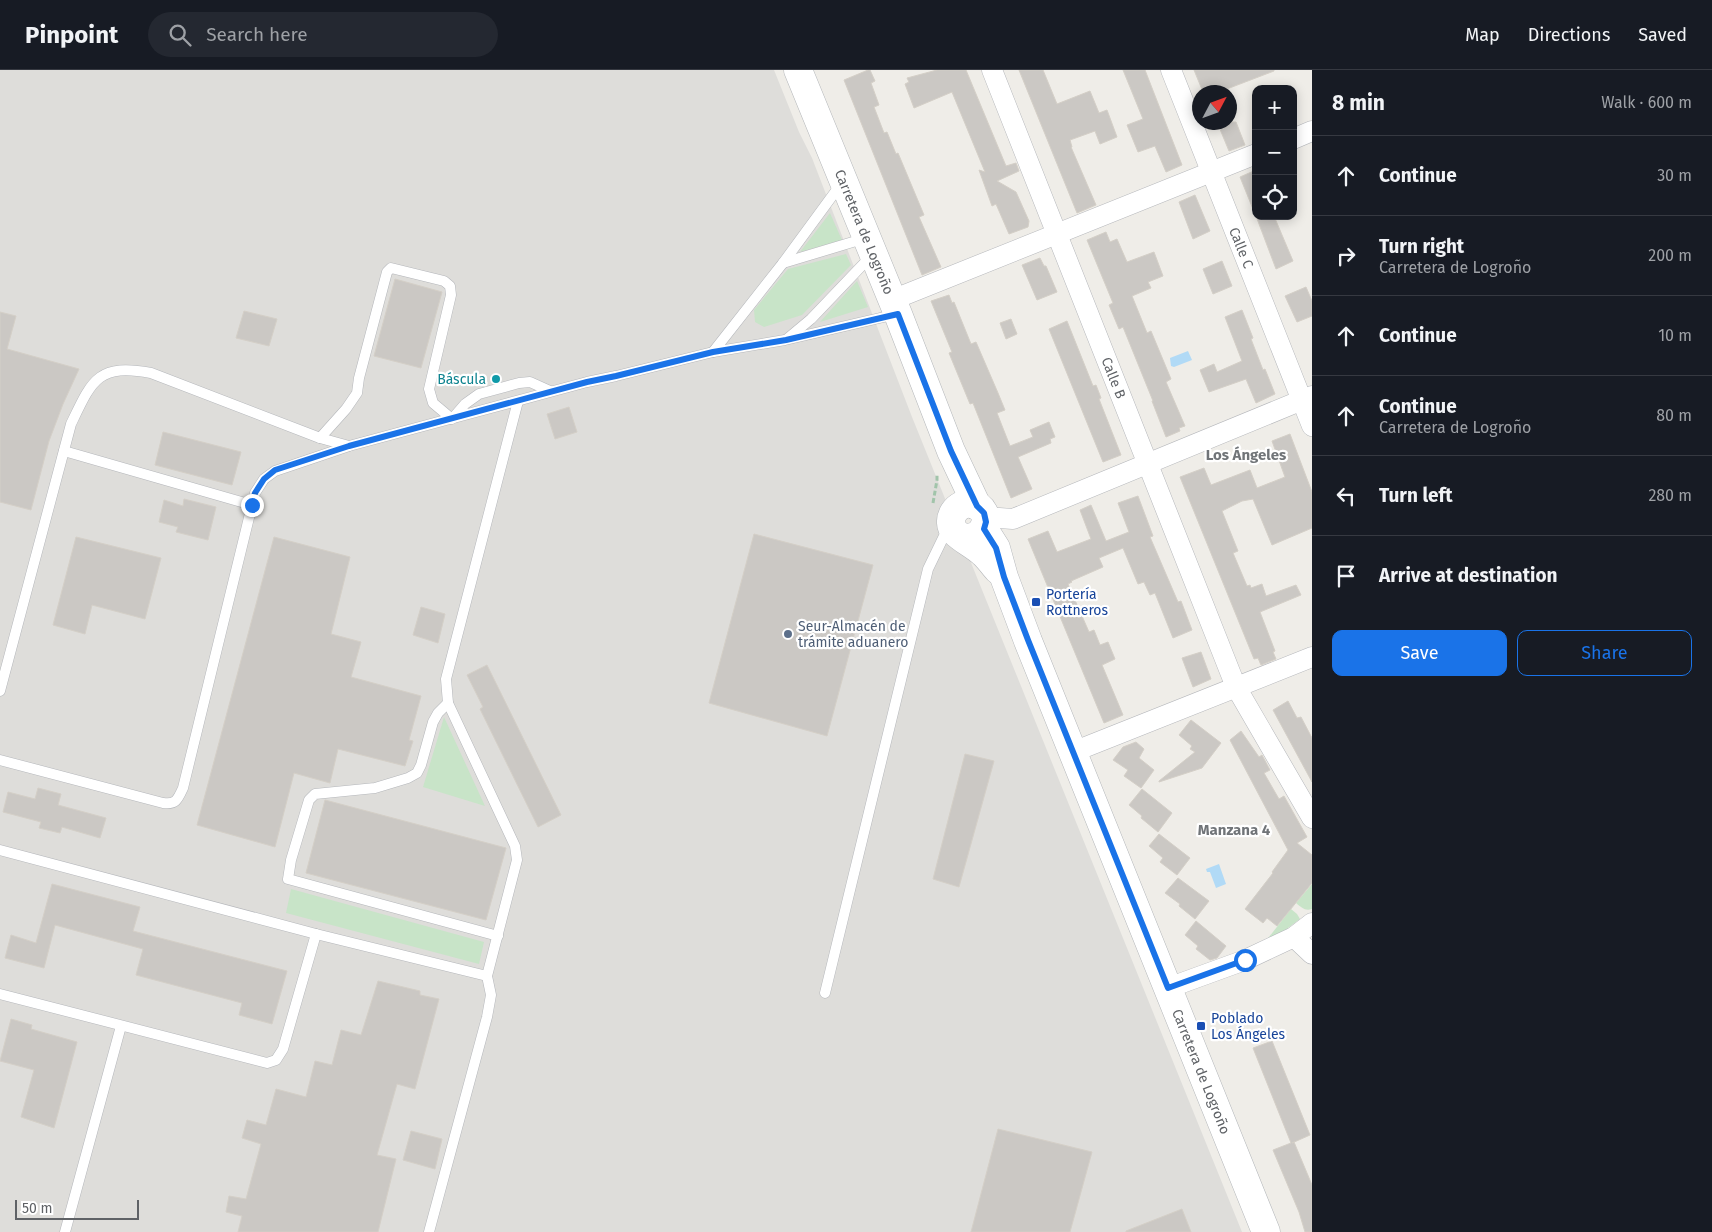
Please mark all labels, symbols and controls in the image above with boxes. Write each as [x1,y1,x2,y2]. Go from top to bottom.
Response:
search box [148,12,498,57]
text: Pinpoint [25,21,118,49]
icon: search [166,21,194,49]
text: Search here [206,23,308,46]
text: Map [1465,24,1500,46]
text: Directions [1528,24,1610,46]
text: Saved [1638,24,1687,46]
north arrow [1192,85,1237,130]
map controls [1252,85,1297,220]
button: + [1252,85,1297,130]
text: 8 min [1332,90,1385,116]
text: Walk · 600 m [1601,93,1692,112]
button: − [1252,130,1297,175]
icon: ahead [1332,162,1360,190]
text: Continue [1379,164,1457,187]
text: 30 m [1657,166,1692,185]
street label: Carretera de Logroño [831,167,897,297]
button: locate [1252,175,1297,220]
street label: Calle C [1225,225,1257,271]
text: Turn right [1379,235,1464,258]
icon: right [1332,242,1360,270]
text: 200 m [1648,246,1692,265]
text: Carretera de Logroño [1379,258,1531,277]
icon: ahead [1332,322,1360,350]
text: Continue [1379,324,1457,347]
text: 10 m [1658,326,1692,345]
street label: Calle B [1097,355,1129,401]
place label: Báscula [437,371,486,388]
marker: Báscula [490,373,502,385]
text: Continue [1379,395,1457,418]
icon: ahead [1332,402,1360,430]
text: 80 m [1656,406,1692,425]
text: Carretera de Logroño [1379,418,1531,437]
district label: Los Ángeles [1206,446,1286,464]
icon: left [1332,482,1360,510]
text: Turn left [1379,484,1453,507]
text: 280 m [1648,486,1692,505]
route end [241,494,264,517]
icon: arrive [1332,562,1360,590]
text: Arrive at destination [1379,564,1558,587]
place label: Portería Rottneros [1046,586,1109,619]
marker: Portería Rottneros [1030,596,1042,608]
place label: Seur-Almacén de trámite aduanero [798,618,908,651]
marker: Seur-Almacén de trámite aduanero [782,628,794,640]
button: Save [1332,630,1507,676]
button: Share [1517,630,1692,676]
district label: Manzana 4 [1198,821,1271,839]
route start [1234,949,1257,972]
street label: Carretera de Logroño [1168,1007,1234,1137]
place label: Poblado Los Ángeles [1211,1010,1286,1043]
marker: Poblado Los Ángeles [1195,1020,1207,1032]
scale bar [15,1197,139,1220]
text: 50 m [22,1200,53,1217]

